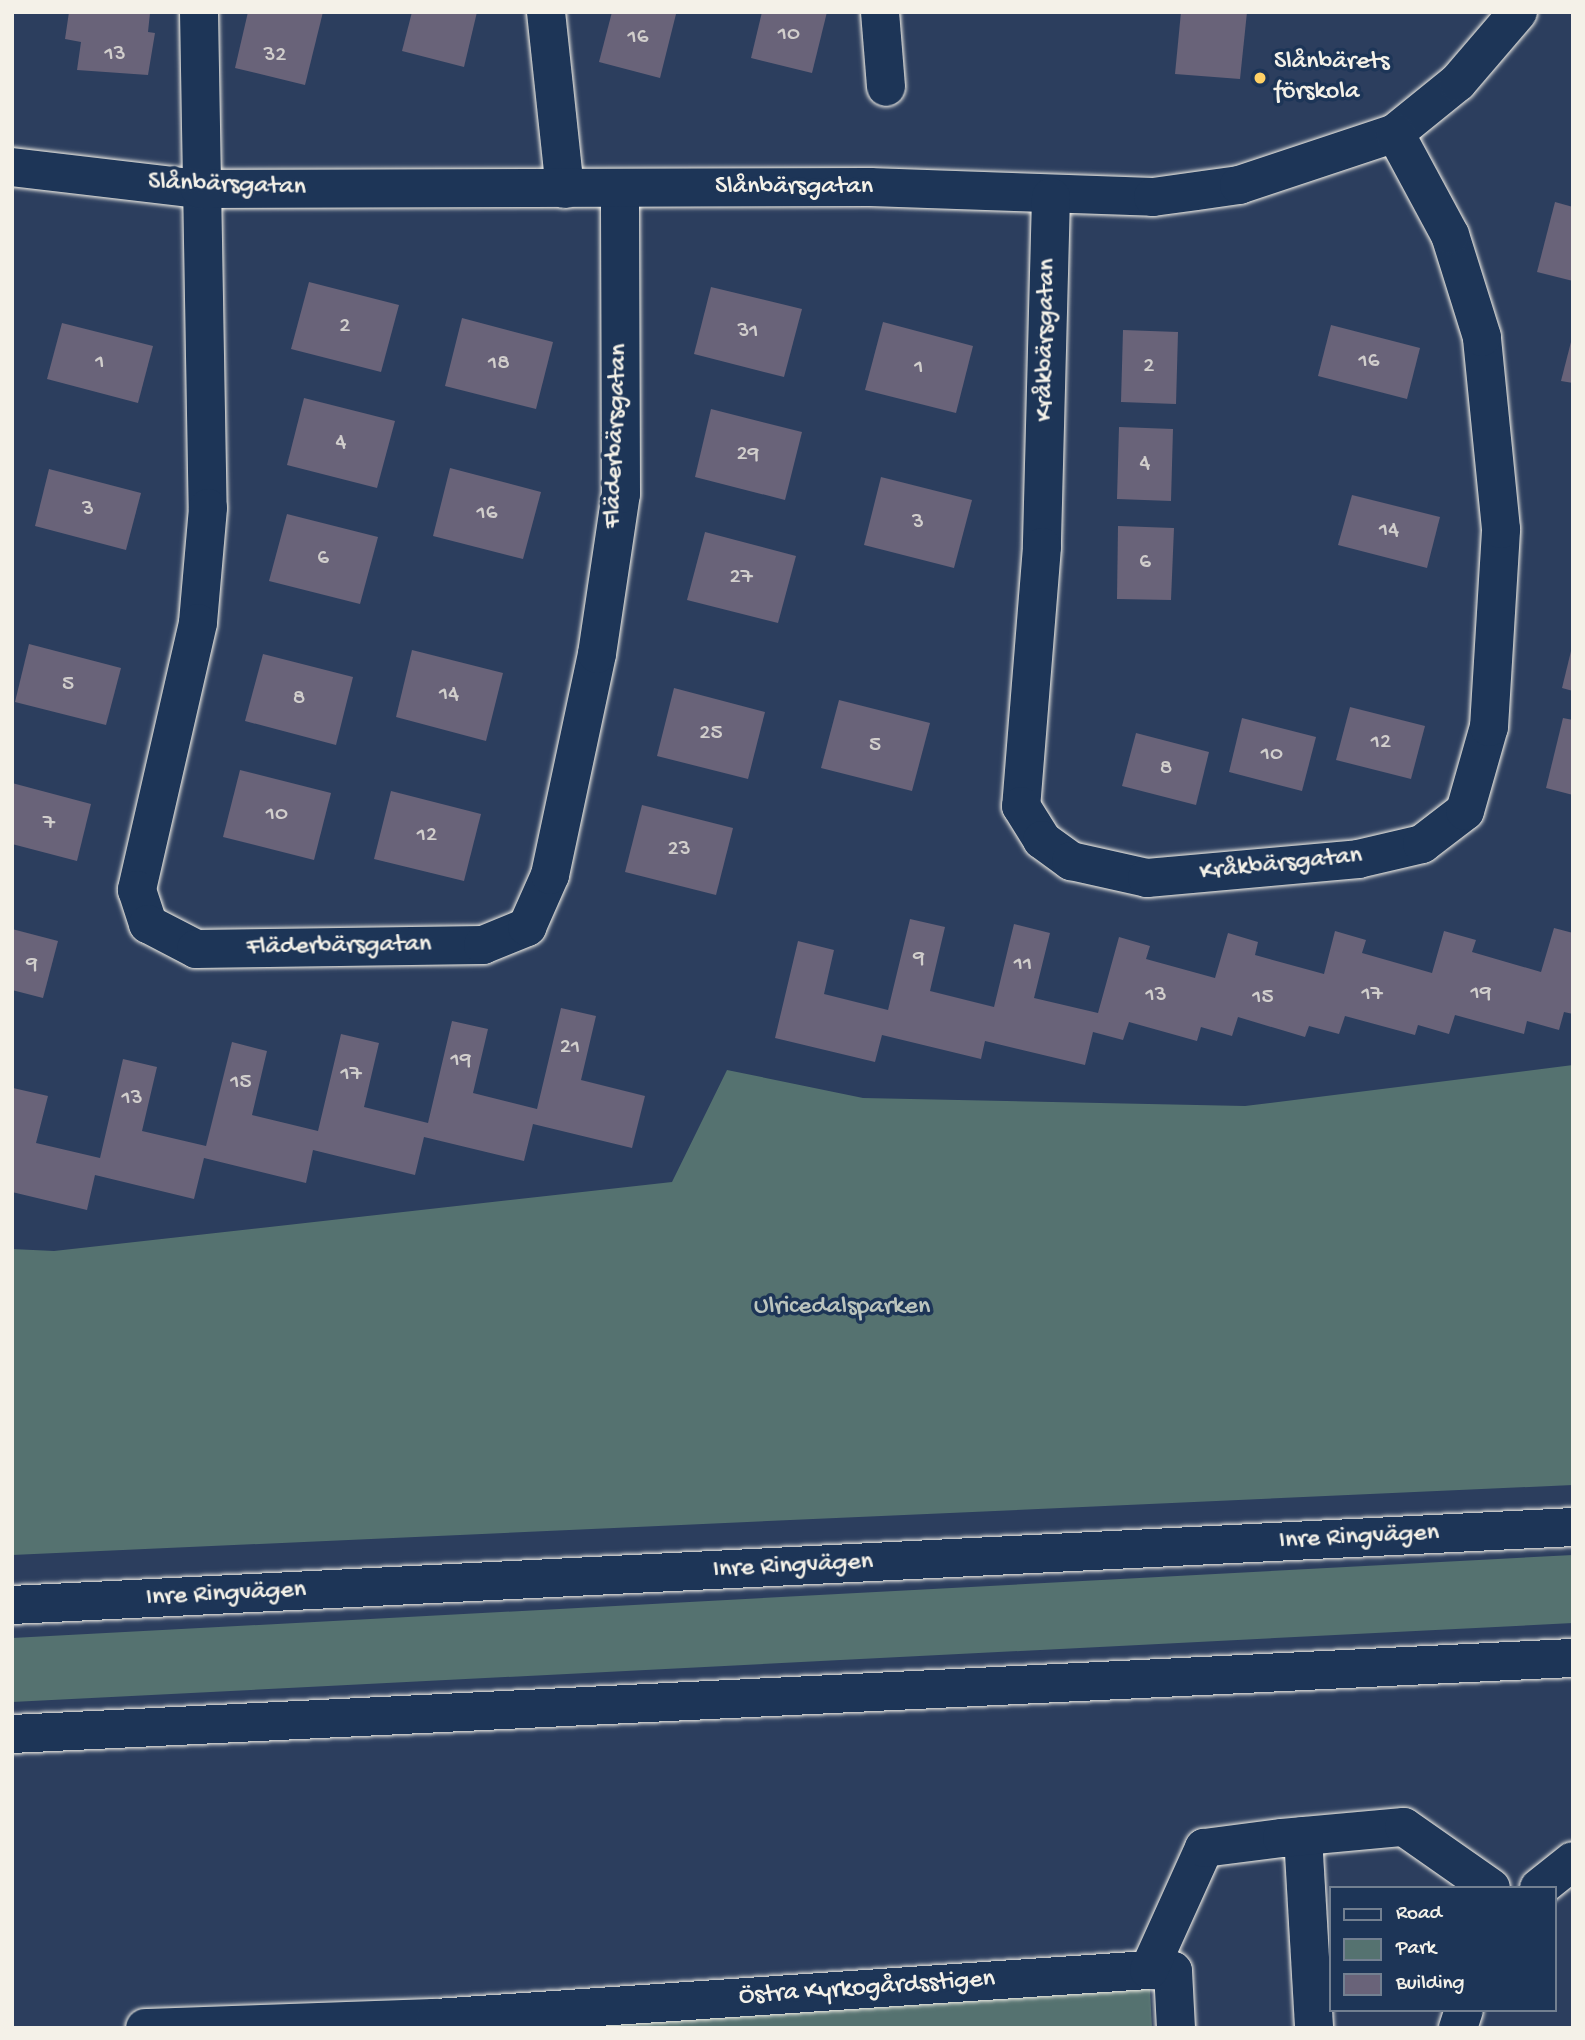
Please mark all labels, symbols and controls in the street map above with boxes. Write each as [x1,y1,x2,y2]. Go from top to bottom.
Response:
house number: 10 [778,21,800,49]
house number: 16 [628,24,648,52]
house number: 13 [104,41,126,69]
house number: 32 [263,42,287,70]
place label: Slånbärets förskola [1274,47,1390,108]
marker: Slånbärets förskola [1252,70,1268,86]
street label: Slånbärsgatan [147,168,307,204]
street label: Slånbärsgatan [715,172,873,204]
street label: Kråkbärsgatan [1030,258,1064,422]
house number: 2 [339,313,351,341]
house number: 31 [737,318,759,346]
street label: Fläderbärsgatan [598,343,636,529]
house number: 16 [1359,348,1379,376]
house number: 1 [95,349,105,377]
house number: 18 [488,350,510,378]
house number: 2 [1143,353,1155,381]
house number: 1 [914,354,924,382]
house number: 4 [336,429,346,457]
house number: 29 [737,441,759,469]
house number: 4 [1140,450,1150,478]
house number: 3 [82,496,94,524]
house number: 16 [477,500,497,528]
house number: 3 [912,509,924,537]
house number: 14 [1379,517,1399,545]
house number: 6 [317,545,329,573]
house number: 6 [1139,549,1151,577]
house number: 27 [729,564,753,592]
house number: 5 [62,671,74,699]
house number: 14 [439,681,459,709]
house number: 8 [293,685,305,713]
house number: 25 [699,720,723,748]
house number: 12 [1371,729,1391,757]
house number: 5 [869,732,881,760]
house number: 10 [1261,741,1283,769]
house number: 8 [1160,755,1172,783]
house number: 10 [266,801,288,829]
house number: 7 [43,810,55,838]
house number: 12 [417,822,437,850]
house number: 23 [667,836,691,864]
street label: Kråkbärsgatan [1198,841,1364,889]
street label: Fläderbärsgatan [246,930,432,964]
house number: 9 [913,945,925,973]
house number: 9 [26,951,38,979]
house number: 11 [1014,951,1032,979]
house number: 19 [1471,980,1491,1008]
house number: 17 [1361,981,1383,1009]
house number: 13 [1145,982,1167,1010]
house number: 15 [1252,984,1274,1012]
house number: 21 [560,1034,580,1062]
house number: 19 [451,1047,471,1075]
house number: 17 [340,1061,362,1089]
house number: 15 [230,1069,252,1097]
house number: 13 [121,1085,143,1113]
park label: Ulricedalsparken [754,1292,930,1324]
street label: Inre Ringvägen [1278,1518,1440,1558]
street label: Inre Ringvägen [712,1547,874,1587]
street label: Inre Ringvägen [145,1575,307,1615]
legend [1330,1886,1557,2012]
text: Road [1396,1902,1442,1927]
text: Park [1396,1937,1436,1962]
street label: Östra Kyrkogårdsstigen [738,1964,996,2014]
text: Building [1396,1972,1465,1997]

